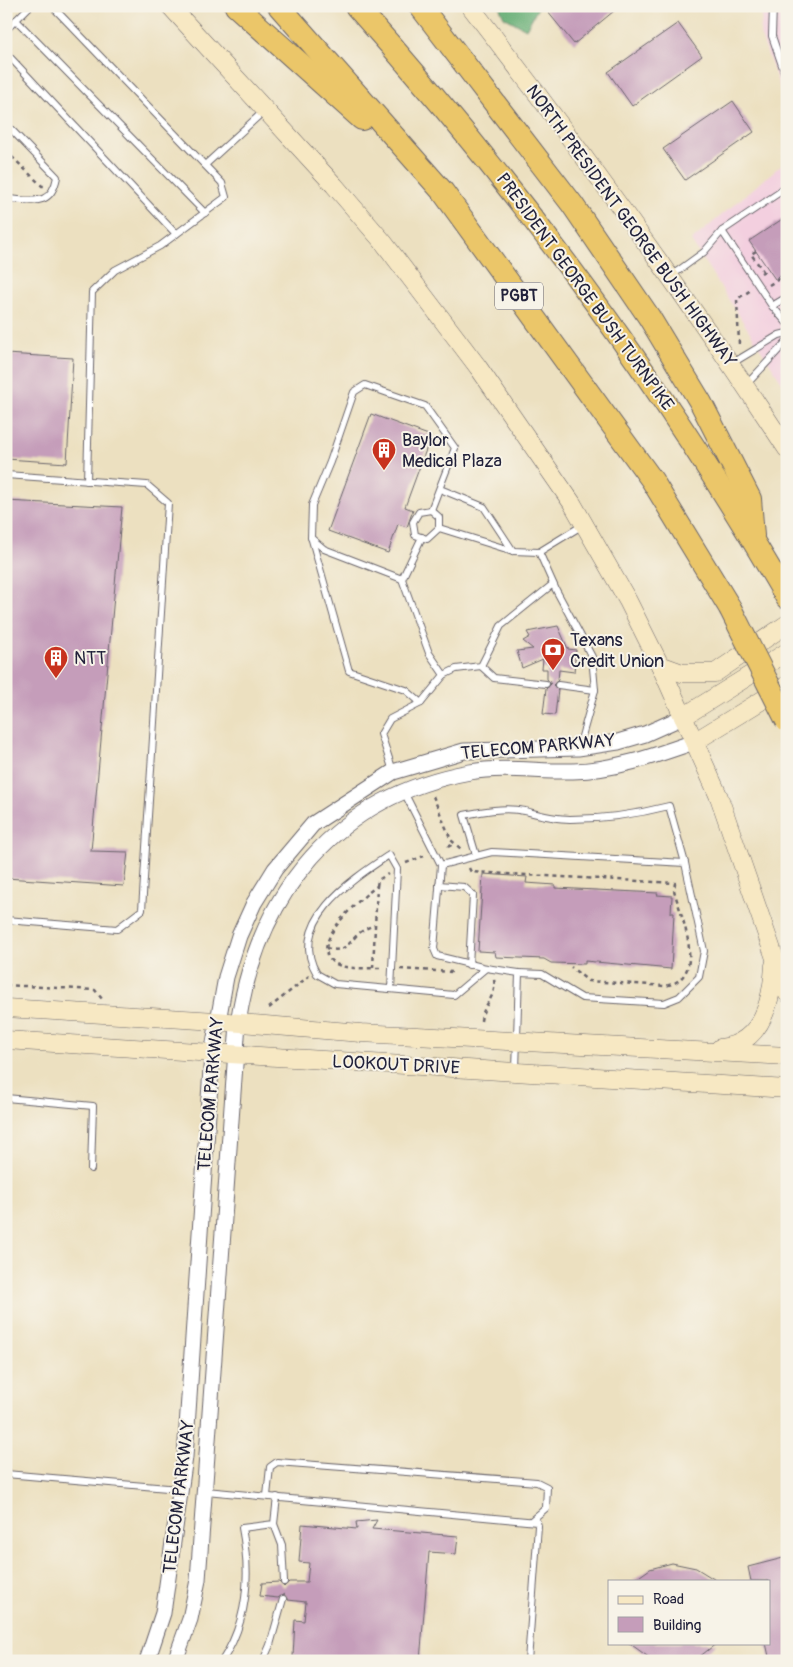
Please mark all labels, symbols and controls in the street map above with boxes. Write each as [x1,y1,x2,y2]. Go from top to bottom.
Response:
street label: NORTH PRESIDENT GEORGE BUSH HIGHWAY [521,80,742,372]
street label: PRESIDENT GEORGE BUSH TURNPIKE [491,169,679,415]
road number: PGBT [495,282,543,310]
place label: Baylor Medical Plaza [402,429,502,473]
building icon: Baylor Medical Plaza [371,437,397,471]
place label: Texans Credit Union [570,629,664,673]
bank icon: Texans Credit Union [540,637,566,671]
building icon: NTT [43,645,69,679]
place label: NTT [74,647,106,670]
street label: TELECOM PARKWAY [460,729,617,765]
street label: TELECOM PARKWAY [193,1015,229,1172]
street label: LOOKOUT DRIVE [331,1050,461,1080]
street label: TELECOM PARKWAY [158,1418,200,1575]
legend [608,1580,770,1644]
text: Road [653,1590,684,1609]
text: Building [653,1616,701,1635]

